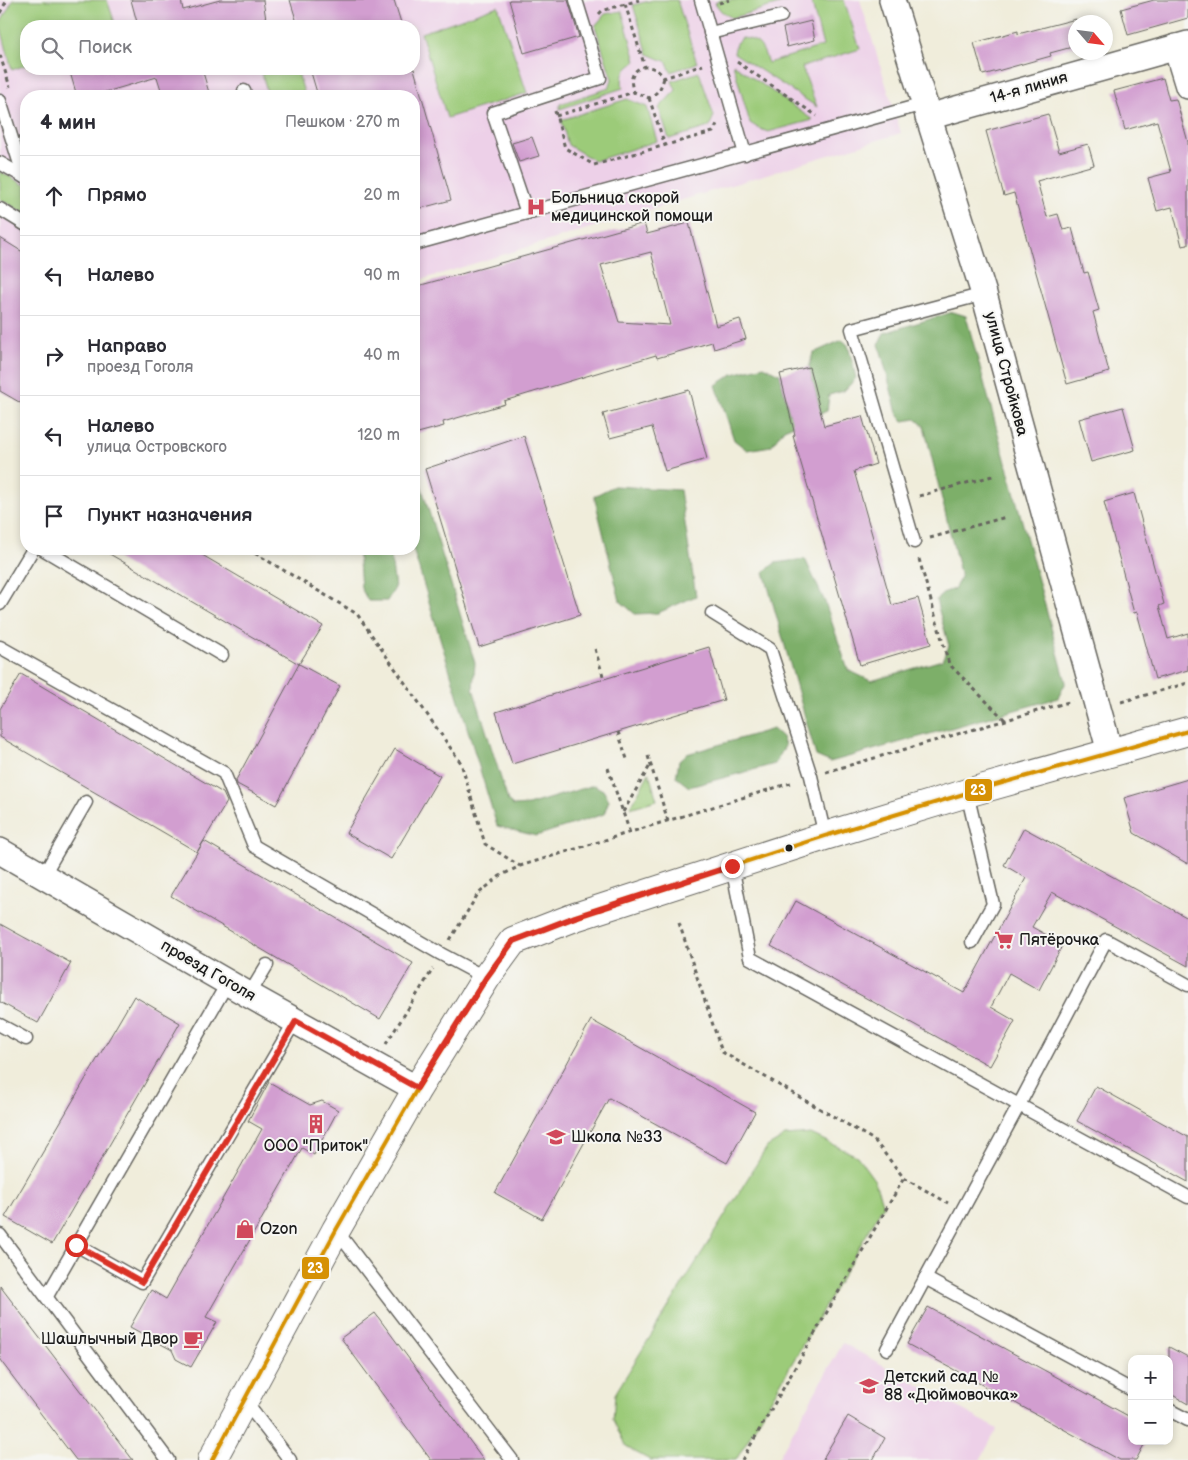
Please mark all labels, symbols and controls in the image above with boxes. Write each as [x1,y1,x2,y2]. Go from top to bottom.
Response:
north arrow [1068,15,1113,60]
search box [20,20,420,75]
icon: search [38,34,66,62]
text: Поиск [78,36,132,59]
street label: 14-я линия [988,68,1070,108]
text: 4 мин [40,110,96,135]
text: Пешком · 270 m [285,113,400,132]
icon: ahead [40,182,68,210]
text: Прямо [87,184,147,207]
text: 20 m [364,186,400,205]
place label: Больница скорой медицинской помощи [551,189,713,226]
hospital icon: Больница скорой медицинской помощи [525,196,547,218]
icon: left [40,262,68,290]
text: Налево [87,264,154,287]
text: 90 m [364,266,400,285]
street label: улица Стройкова [980,310,1032,439]
text: Направо [87,335,167,358]
icon: right [40,342,68,370]
text: 40 m [363,346,400,365]
text: проезд Гоголя [87,358,194,377]
text: Налево [87,415,154,438]
icon: left [40,422,68,450]
text: 120 m [357,426,400,445]
text: улица Островского [87,438,227,457]
icon: arrive [40,502,68,530]
text: Пункт назначения [87,504,252,527]
line badge: 23 [964,778,993,802]
text: 23 [970,782,986,799]
unlabelled marker [784,843,794,853]
route end [721,855,744,878]
supermarket icon: Пятёрочка [993,929,1015,951]
place label: Пятёрочка [1019,931,1100,950]
street label: проезд Гоголя [157,936,259,1006]
building icon: ООО "Приток" [305,1113,327,1135]
school or university icon: Школа №33 [545,1126,567,1148]
place label: Школа №33 [571,1128,663,1147]
place label: ООО "Приток" [264,1137,368,1156]
shop icon: Ozon [234,1218,256,1240]
place label: Ozon [260,1220,298,1239]
route start [65,1234,88,1257]
line badge: 23 [301,1256,330,1280]
text: 23 [307,1260,323,1277]
cafe icon: Шашлычный Двор [182,1328,204,1350]
place label: Шашлычный Двор [41,1330,178,1349]
map controls [1128,1355,1173,1445]
button: + [1128,1355,1173,1400]
place label: Детский сад № 88 «Дюймовочка» [884,1368,1018,1405]
school or university icon: Детский сад № 88 «Дюймовочка» [858,1375,880,1397]
button: − [1128,1400,1173,1445]

